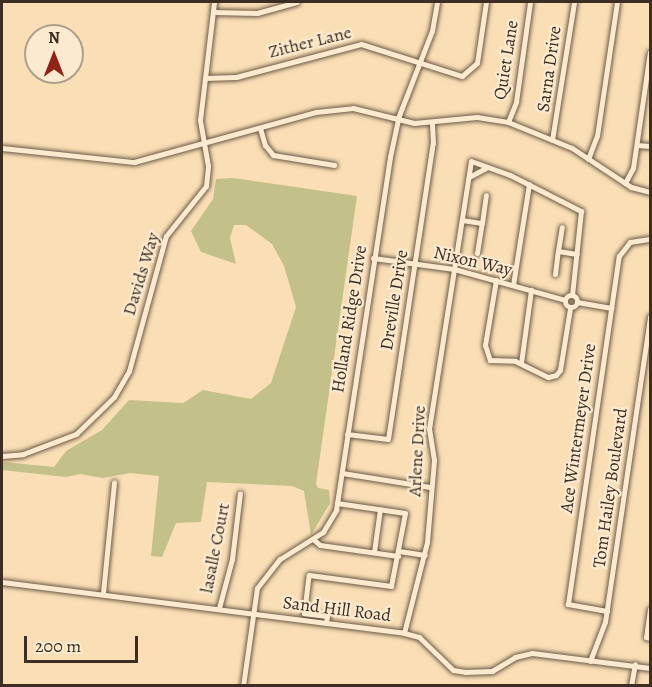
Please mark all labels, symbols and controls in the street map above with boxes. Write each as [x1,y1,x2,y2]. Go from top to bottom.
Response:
street label: Quiet Lane [489,19,523,101]
street label: Zither Lane [266,21,354,63]
north arrow [24,24,84,84]
street label: Sarna Drive [532,25,566,113]
text: N [48,27,60,49]
street label: Davids Way [118,230,164,318]
street label: Nixon Way [432,241,514,281]
street label: Holland Ridge Drive [327,244,371,394]
street label: Dreville Drive [375,248,413,352]
street label: Ace Wintermeyer Drive [555,342,601,514]
street label: Arlene Drive [404,405,430,497]
street label: Tom Hailey Boulevard [588,407,632,569]
street label: lasalle Court [196,501,234,595]
street label: Sand Hill Road [282,592,392,626]
scale bar [27,624,141,662]
text: 200 m [35,634,81,658]

